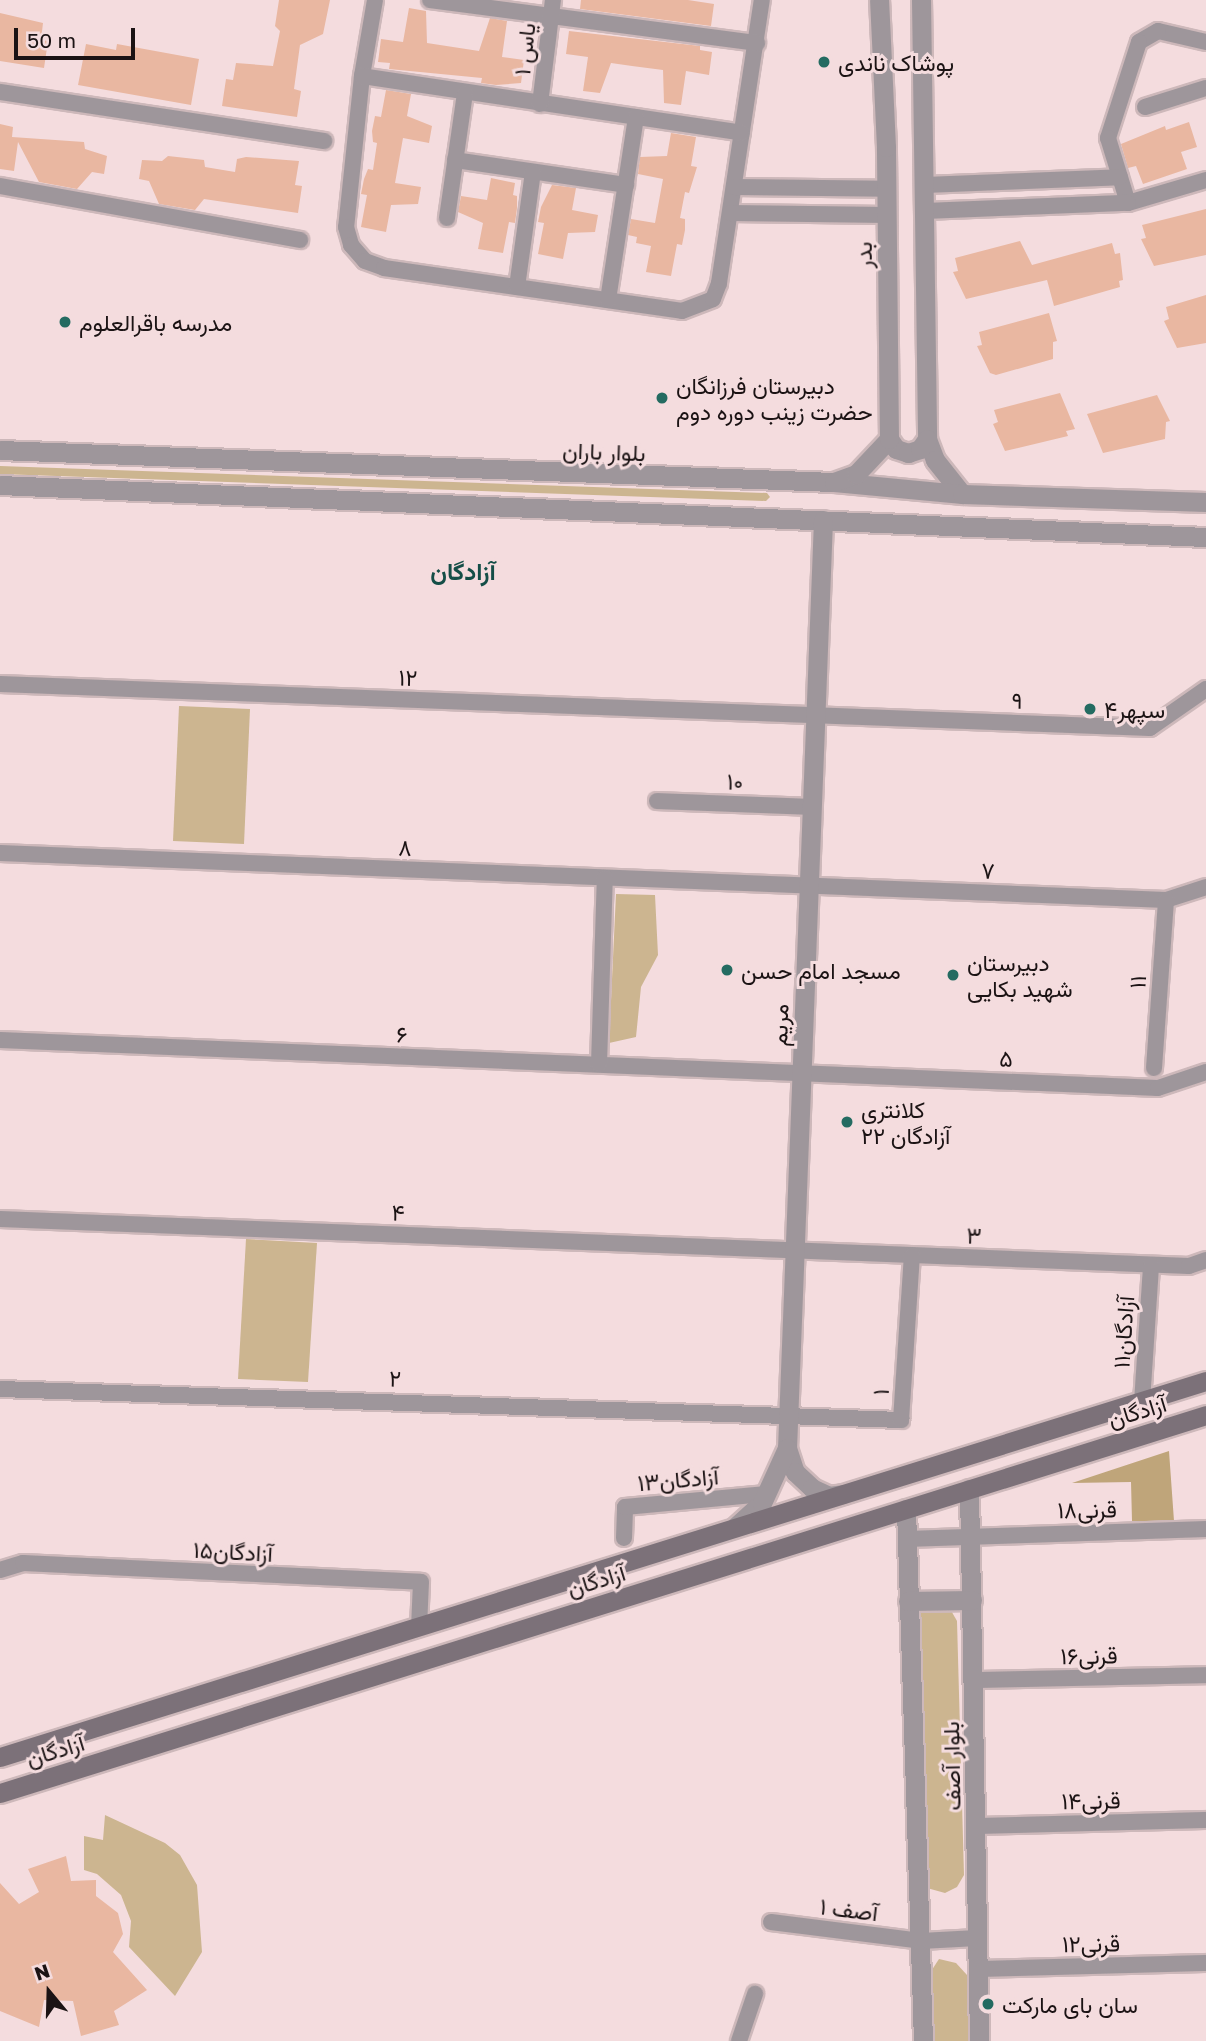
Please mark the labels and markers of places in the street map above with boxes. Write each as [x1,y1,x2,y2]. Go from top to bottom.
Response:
place label: پوشاک ناندی [838,48,954,76]
marker: پوشاک ناندی [816,54,832,70]
place label: مدرسه باقرالعلوم [79,308,232,336]
marker: مدرسه باقرالعلوم [57,314,73,330]
place label: دبیرستان فرزانگان حضرت زینب دوره دوم [676,371,873,425]
marker: دبیرستان فرزانگان حضرت زینب دوره دوم [654,390,670,406]
place label: سپهر۴ [1104,695,1165,723]
marker: سپهر۴ [1082,701,1098,717]
place label: دبیرستان شهید بکایی [967,948,1073,1002]
place label: مسجد امام حسن [741,956,901,984]
marker: مسجد امام حسن [719,962,735,978]
marker: دبیرستان شهید بکایی [945,967,961,983]
place label: کلانتری ۲۲ آزادگان [861,1095,950,1149]
marker: کلانتری ۲۲ آزادگان [839,1114,855,1130]
place label: سان بای مارکت [1002,1990,1138,2018]
marker: سان بای مارکت [980,1996,996,2012]

